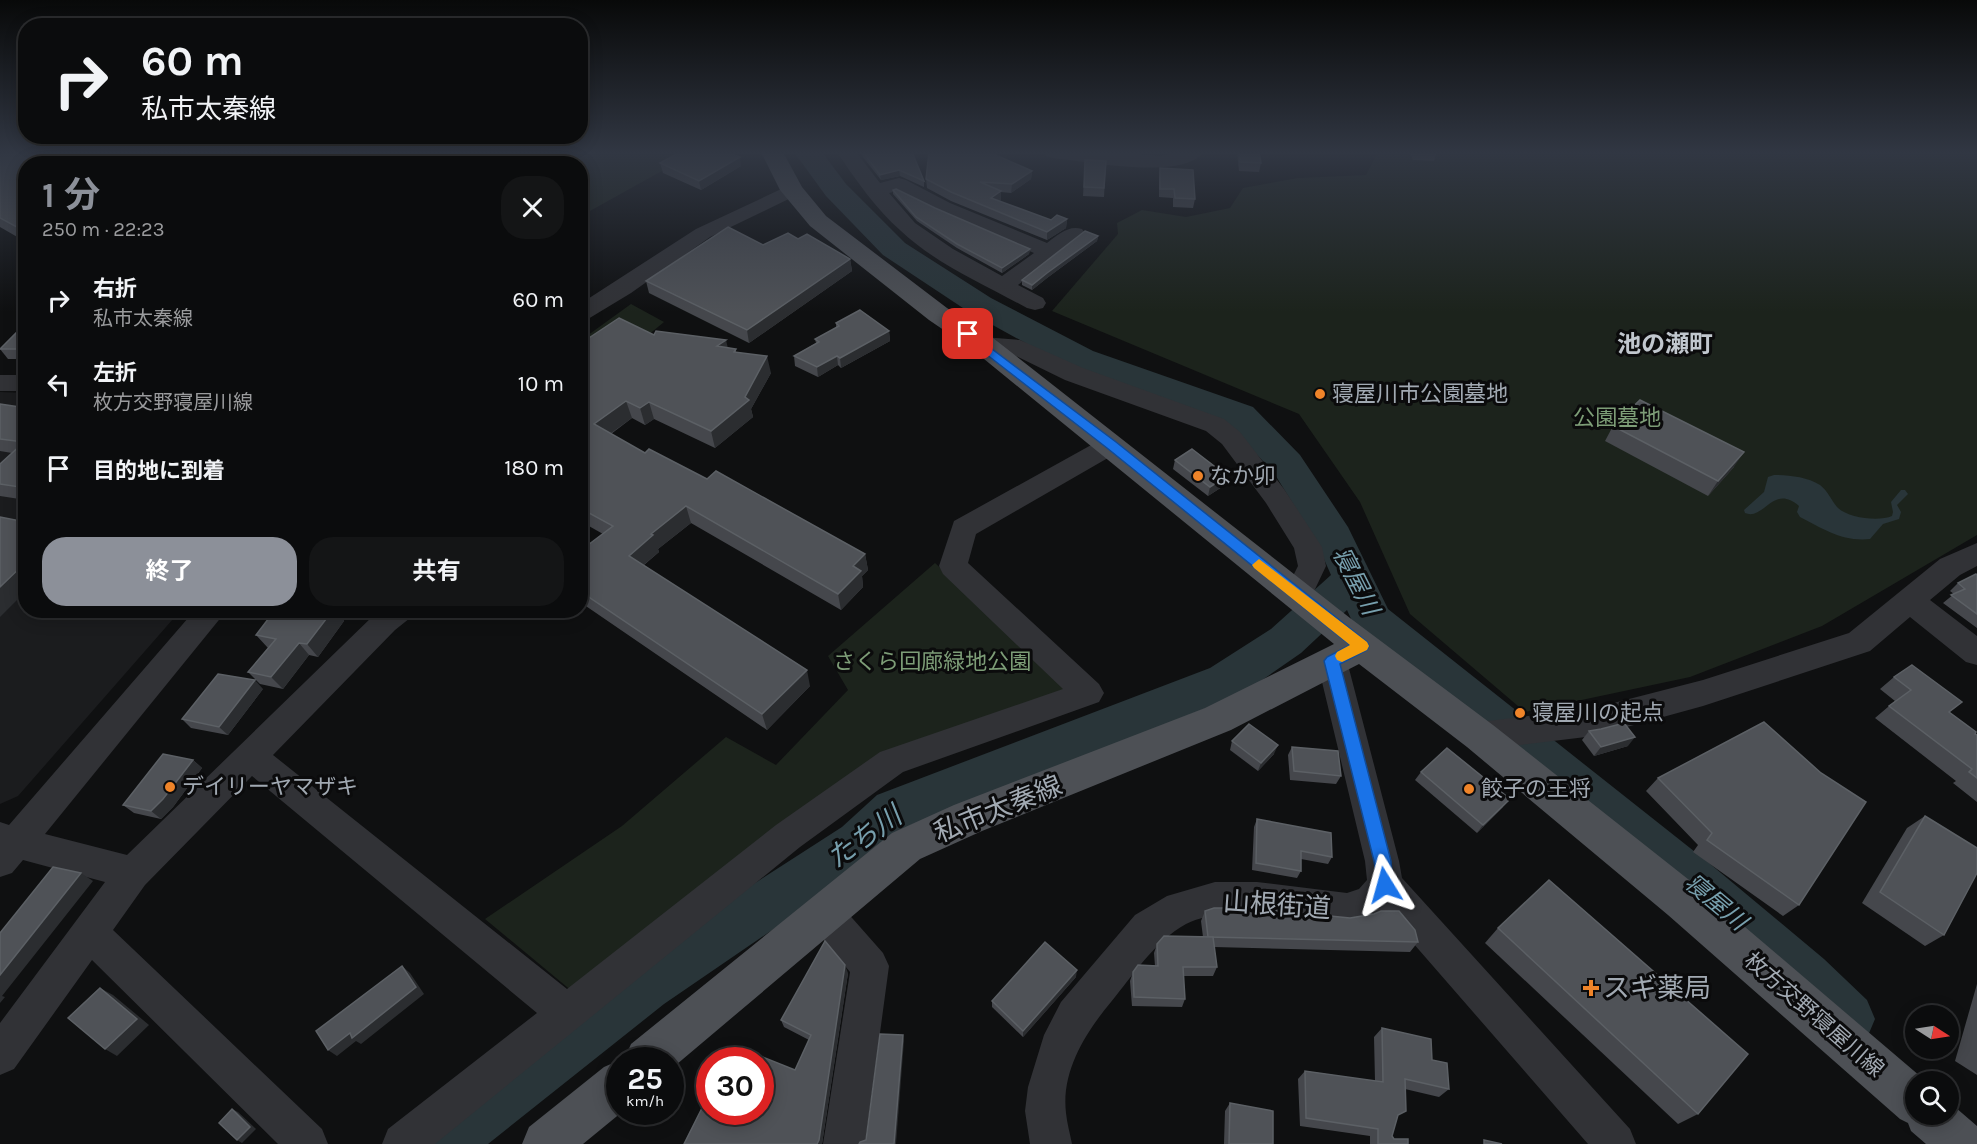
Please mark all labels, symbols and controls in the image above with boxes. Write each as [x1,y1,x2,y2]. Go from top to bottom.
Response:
text: 60 m [141,36,244,86]
icon: right [42,42,120,120]
text: 私市太秦線 [141,93,276,125]
text: 1 分 [42,174,100,216]
button: close [501,176,564,239]
text: 250 m · 22:23 [42,218,164,241]
text: 右折 [93,276,137,302]
icon: right [42,284,75,317]
text: 60 m [513,287,564,313]
text: 私市太秦線 [93,307,193,330]
pin [942,308,993,359]
icon: arrive [951,317,984,350]
district label: 池の瀬町 [1617,330,1713,358]
text: 左折 [93,360,137,386]
icon: left [42,368,75,401]
text: 10 m [518,371,564,397]
place label: 寝屋川市公園墓地 [1332,381,1508,407]
marker: 寝屋川市公園墓地 [1313,387,1327,401]
text: 枚方交野寝屋川線 [93,391,253,414]
park label: 公園墓地 [1573,405,1661,431]
icon: arrive [42,452,75,485]
text: 180 m [504,455,564,481]
text: 目的地に到着 [93,458,225,484]
place label: なか卯 [1210,463,1276,489]
marker: なか卯 [1191,469,1205,483]
button: 終了 [42,537,297,606]
button: 共有 [309,537,564,606]
water label: 寝屋川 [1327,543,1386,622]
park label: さくら回廊緑地公園 [833,649,1031,675]
place label: 寝屋川の起点 [1532,700,1664,726]
marker: 寝屋川の起点 [1513,706,1527,720]
street label: 私市太秦線 [929,769,1067,849]
place label: デイリーヤマザキ [182,774,358,800]
place label: 餃子の王将 [1481,776,1591,802]
marker: デイリーヤマザキ [163,780,177,794]
marker: 餃子の王将 [1462,782,1476,796]
water label: たち川 [820,797,910,875]
position arrow [1353,853,1417,917]
water label: 寝屋川 [1679,868,1755,938]
street label: 山根街道 [1222,885,1332,925]
street label: 枚方交野寝屋川線 [1739,947,1889,1083]
place label: スギ薬局 [1603,972,1711,1004]
marker: スギ薬局 [1584,981,1598,995]
north arrow [1905,1005,1959,1059]
map controls [1905,1005,1959,1125]
speed limit sign: 30 [696,1047,774,1125]
text: 25 [627,1061,663,1097]
button: search [1905,1071,1959,1125]
text: km/h [626,1092,664,1110]

